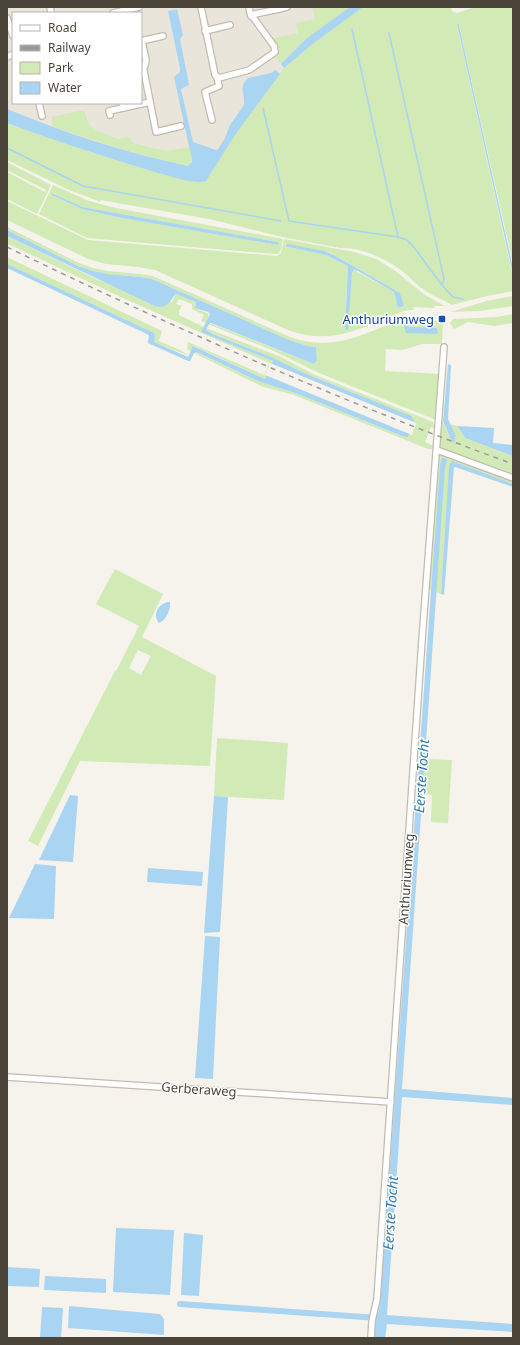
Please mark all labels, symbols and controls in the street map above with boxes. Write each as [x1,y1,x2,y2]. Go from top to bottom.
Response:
legend [12,12,142,104]
text: Road [48,19,77,36]
text: Railway [48,39,92,56]
text: Park [48,59,74,76]
text: Water [48,79,82,96]
place label: Anthuriumweg [342,310,434,328]
marker: Anthuriumweg [437,314,447,324]
water label: Eerste Tocht [409,737,433,814]
street label: Anthuriumweg [394,833,418,925]
street label: Gerberaweg [161,1077,237,1101]
water label: Eerste Tocht [378,1174,402,1251]

